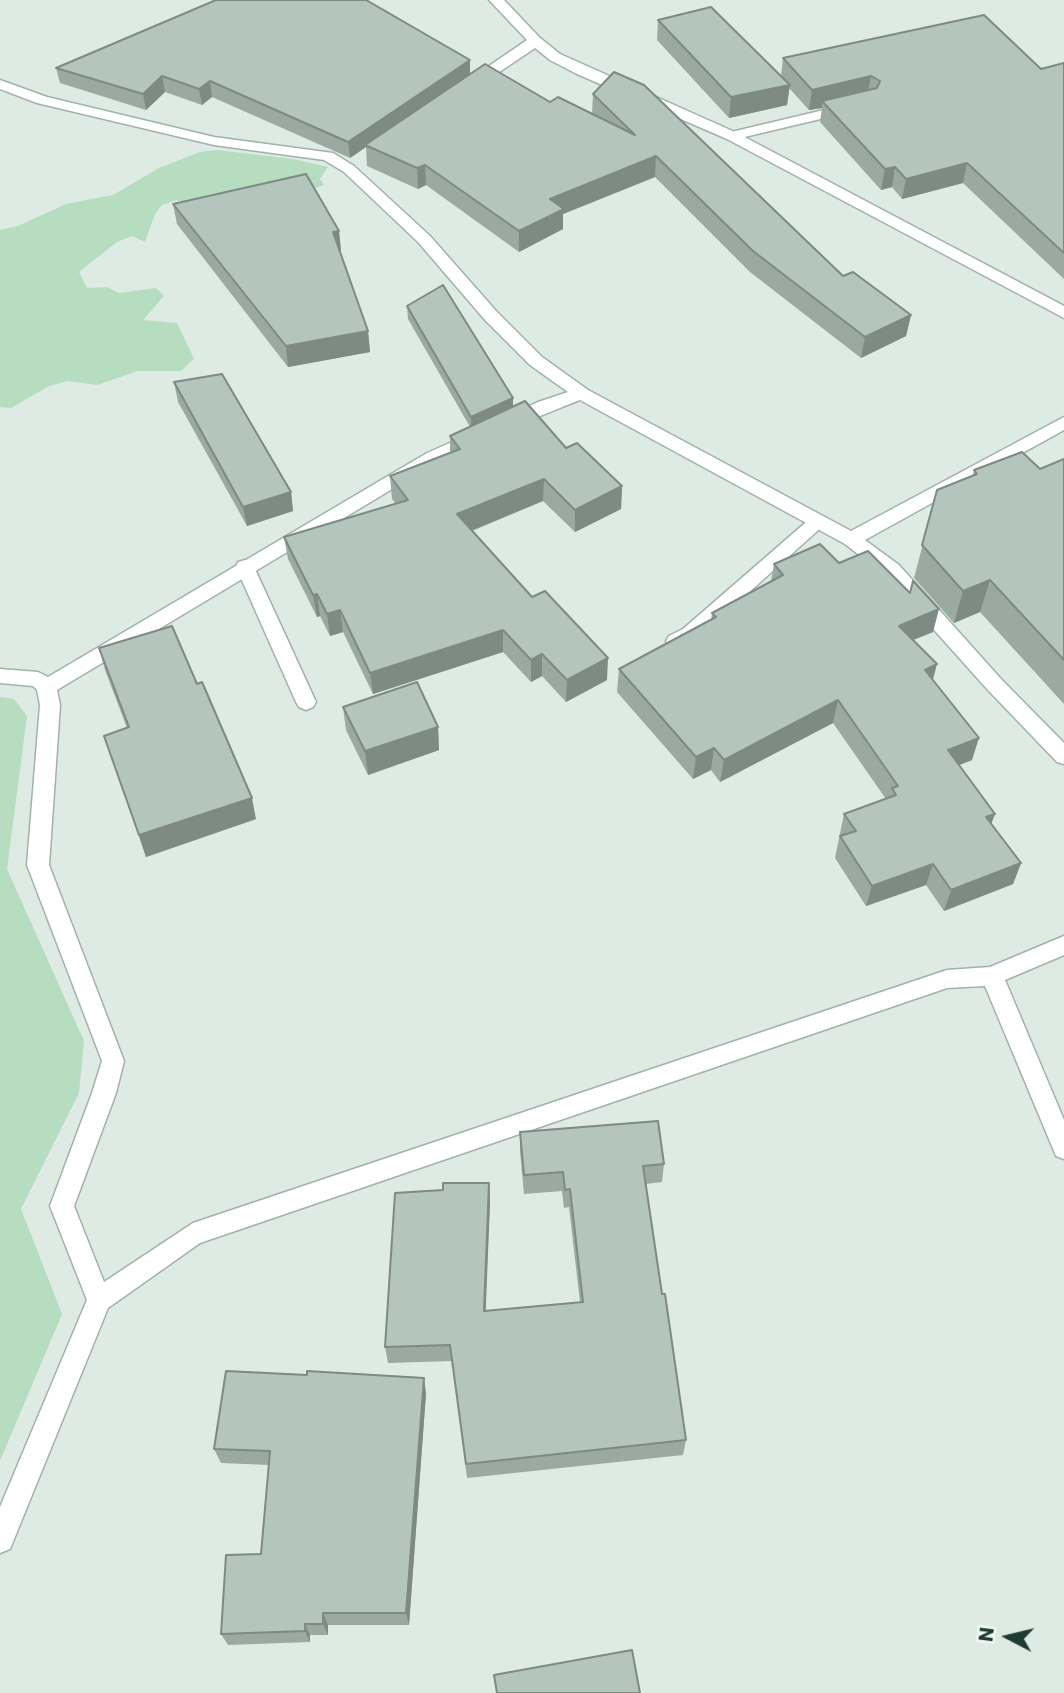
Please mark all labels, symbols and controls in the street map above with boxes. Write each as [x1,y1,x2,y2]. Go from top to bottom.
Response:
north arrow [973,1602,1043,1672]
text: N [972,1626,1001,1643]

